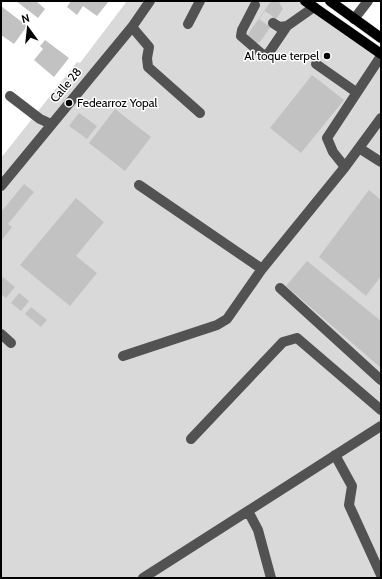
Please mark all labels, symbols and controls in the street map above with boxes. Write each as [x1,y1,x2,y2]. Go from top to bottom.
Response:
north arrow [8,8,48,48]
text: N [20,11,31,26]
place label: Al toque terpel [244,48,319,63]
marker: Al toque terpel [322,51,332,61]
street label: Calle 28 [47,64,85,105]
place label: Fedearroz Yopal [77,95,158,110]
marker: Fedearroz Yopal [64,98,74,108]

